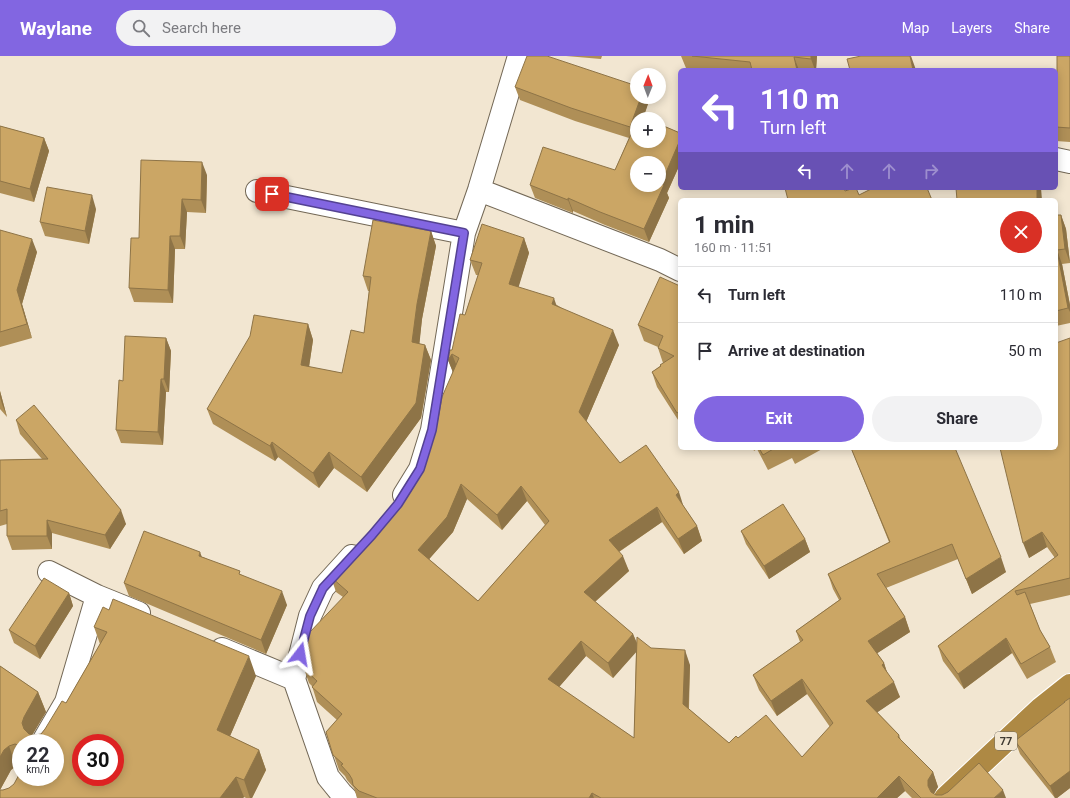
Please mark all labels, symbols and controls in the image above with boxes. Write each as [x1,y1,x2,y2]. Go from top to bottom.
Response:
search box [116,10,396,46]
text: Waylane [20,17,92,40]
icon: search [130,17,152,39]
text: Search here [162,19,241,37]
text: Map [902,20,929,36]
text: Layers [951,20,992,36]
text: Share [1014,20,1050,36]
north arrow [630,68,666,104]
map controls [630,68,666,192]
text: 110 m [760,83,839,116]
icon: left [694,84,746,136]
button: + [630,112,666,148]
text: Turn left [760,117,826,138]
button: − [630,156,666,192]
icon: left [794,160,816,182]
icon: ahead [836,160,858,182]
icon: ahead [878,160,900,182]
icon: right [920,160,942,182]
pin [255,177,289,211]
icon: arrive [261,183,283,205]
text: 1 min [694,211,754,239]
button: close [1000,211,1042,253]
text: 160 m · 11:51 [694,240,773,255]
icon: left [694,284,716,306]
text: Turn left [728,286,785,304]
text: 110 m [1000,286,1042,304]
icon: arrive [694,340,716,362]
text: Arrive at destination [728,342,865,360]
text: 50 m [1008,342,1042,360]
button: Exit [694,396,864,442]
button: Share [872,396,1042,442]
position arrow [279,633,321,675]
road number: 77 [995,732,1017,750]
speed limit sign: 30 [72,734,124,786]
text: 22 [27,743,49,767]
text: km/h [26,764,50,775]

